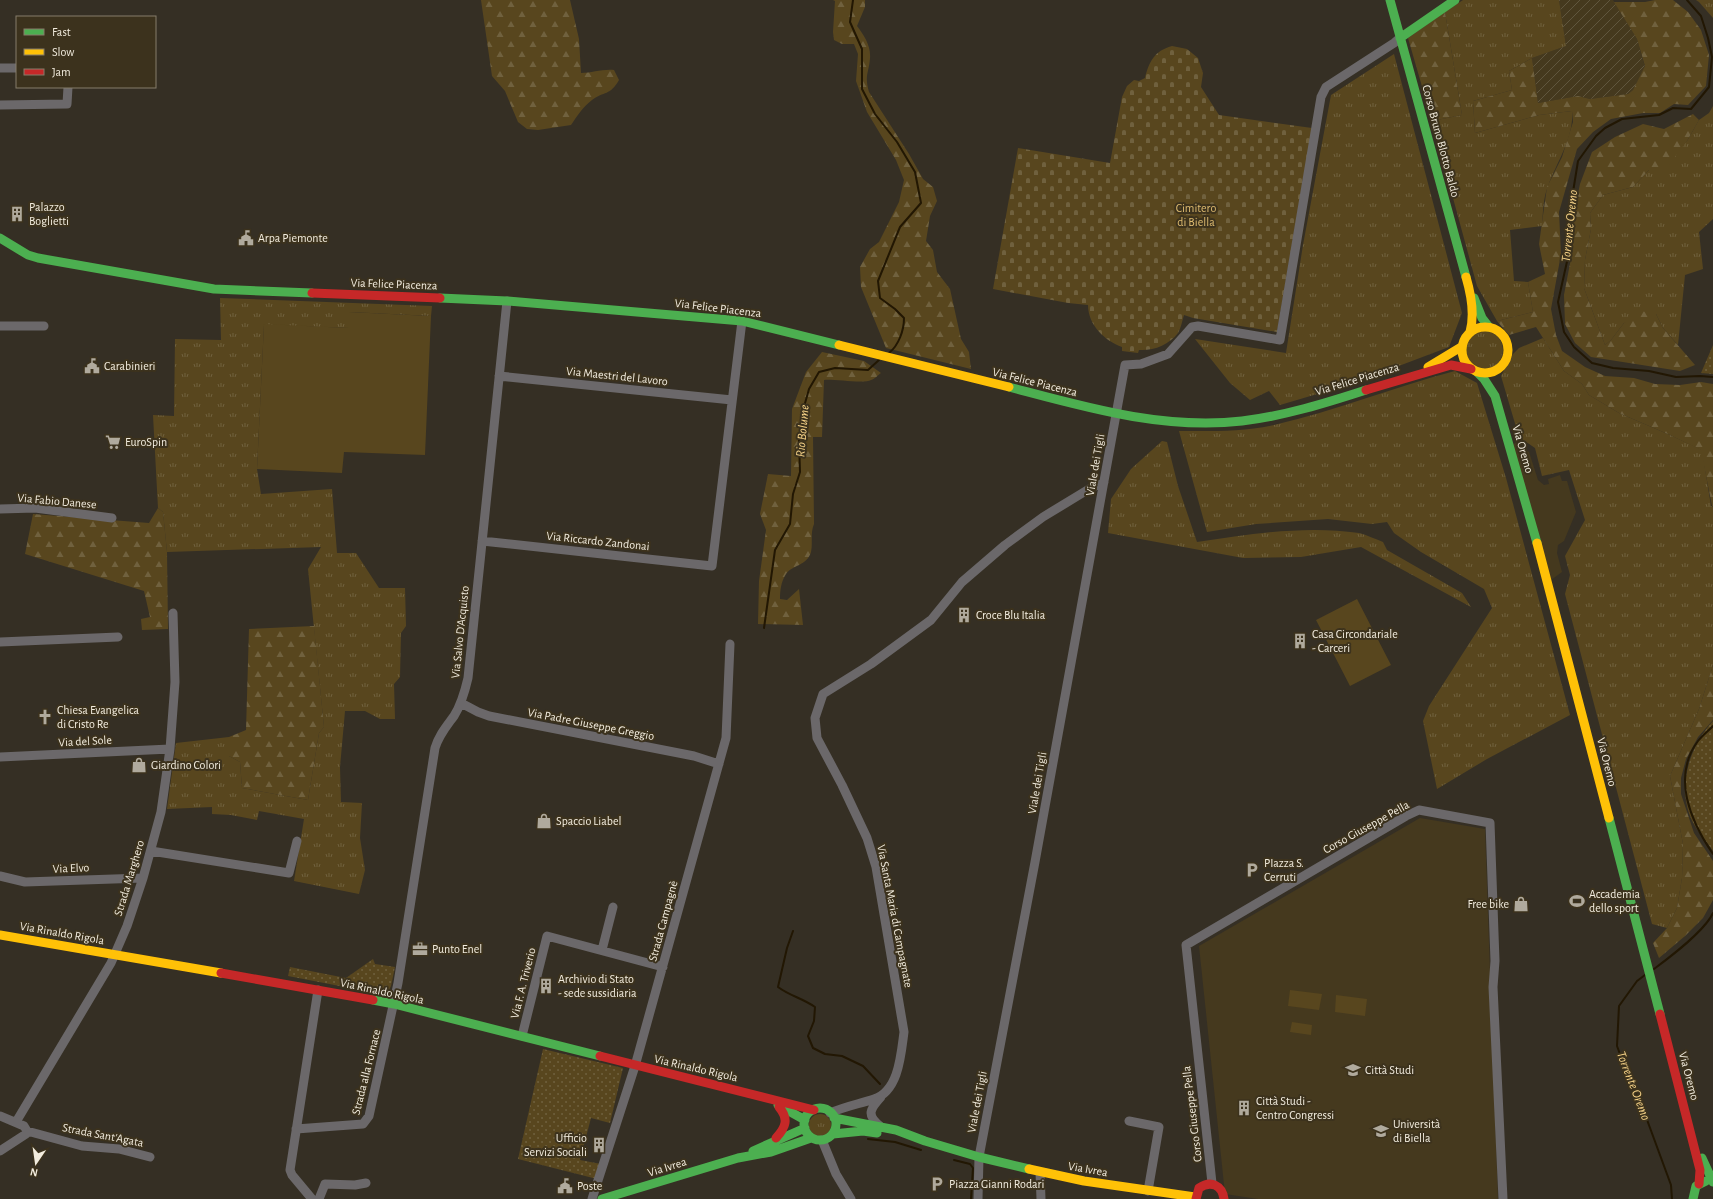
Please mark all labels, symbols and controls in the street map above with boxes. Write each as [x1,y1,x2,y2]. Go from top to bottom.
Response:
legend [16,16,156,88]
text: Fast [52,26,71,38]
text: Slow [52,46,74,58]
text: Jam [52,66,71,78]
street label: Corso Bruno Blotto Baldo [1420,83,1462,199]
water label: Torrente Oremo [1560,189,1580,263]
place label: Palazzo Boglietti [29,201,69,227]
park label: Cimitero di Biella [1176,202,1216,228]
building icon: Palazzo Boglietti [8,205,26,223]
public building icon: Arpa Piemonte [237,229,255,247]
place label: Arpa Piemonte [258,232,328,244]
street label: Via Felice Piacenza [350,276,438,292]
street label: Via Felice Piacenza [674,297,762,319]
public building icon: Carabinieri [83,357,101,375]
place label: Carabinieri [104,360,155,372]
street label: Via Felice Piacenza [1314,360,1401,397]
street label: Via Maestri del Lavoro [566,365,669,387]
street label: Via Felice Piacenza [991,366,1079,398]
water label: Rio Bolume [794,404,812,458]
street label: Via Oremo [1510,423,1536,475]
supermarket icon: EuroSpin [104,433,122,451]
street label: Viale dei Tigli [1084,433,1106,497]
place label: EuroSpin [125,436,167,448]
street label: Via Fabio Danese [17,492,97,510]
street label: Via Riccardo Zandonai [546,530,650,552]
street label: Via Salvo D'Acquisto [449,585,471,679]
building icon: Croce Blu Italia [955,606,973,624]
place label: Croce Blu Italia [976,609,1046,621]
place label: Casa Circondariale - Carceri [1312,628,1398,654]
building icon: Casa Circondariale - Carceri [1291,632,1309,650]
place label: Chiesa Evangelica di Cristo Re [57,704,140,730]
street label: Via Padre Giuseppe Greggio [527,706,656,742]
church icon: Chiesa Evangelica di Cristo Re [36,708,54,726]
street label: Via del Sole [58,734,112,748]
street label: Via Oremo [1595,736,1619,788]
street label: Viale dei Tigli [1026,751,1048,815]
shop icon: Giardino Colori [130,756,148,774]
place label: Giardino Colori [151,759,221,771]
street label: Corso Giuseppe Pella [1321,798,1412,856]
shop icon: Spaccio Liabel [535,812,553,830]
place label: Spaccio Liabel [556,815,621,827]
street label: Strada Marghero [112,839,146,917]
street label: Via Santa Maria di Campagnate [875,843,915,989]
place label: PIazza S. Cerruti [1264,857,1304,883]
street label: Via Elvo [52,861,90,875]
parking icon: PIazza S. Cerruti [1243,861,1261,879]
street label: Strada Campagnè [646,879,680,963]
place label: Accademia dello sport [1589,888,1641,914]
sports icon: Accademia dello sport [1568,892,1586,910]
shop icon: Free bike [1512,895,1530,913]
place label: Free bike [1467,898,1509,910]
street label: Via Rinaldo Rigola [19,920,106,946]
office icon: Punto Enel [411,940,429,958]
place label: Punto Enel [432,943,482,955]
street label: Via F. A. Triverio [508,946,538,1020]
place label: Archivio di Stato - sede sussidiaria [558,973,637,999]
street label: Via Rinaldo Rigola [339,976,425,1006]
building icon: Archivio di Stato - sede sussidiaria [537,977,555,995]
street label: Strada alla Fornace [350,1028,382,1116]
water label: Torrente Oremo [1614,1050,1652,1122]
street label: Via Oremo [1677,1050,1701,1102]
street label: Via Rinaldo Rigola [653,1053,739,1084]
school or university icon: Città Studi [1344,1061,1362,1079]
place label: Città Studi [1365,1064,1414,1076]
street label: Corso Giuseppe Pella [1180,1065,1204,1163]
street label: Viale dei Tigli [965,1070,989,1134]
place label: Città Studi - Centro Congressi [1256,1095,1334,1121]
building icon: Città Studi - Centro Congressi [1235,1099,1253,1117]
place label: Università di Biella [1393,1118,1441,1144]
street label: Strada Sant'Agata [61,1121,145,1149]
school or university icon: Università di Biella [1372,1122,1390,1140]
place label: Ufficio Servizi Sociali [524,1132,587,1158]
building icon: Ufficio Servizi Sociali [590,1136,608,1154]
north arrow [16,1143,56,1183]
street label: Via Ivrea [646,1155,688,1179]
street label: Via Ivrea [1067,1160,1109,1178]
text: N [29,1166,39,1178]
parking icon: Piazza Gianni Rodari [928,1175,946,1193]
public building icon: Poste [556,1177,574,1195]
place label: Piazza Gianni Rodari [949,1178,1044,1190]
place label: Poste [577,1180,602,1192]

